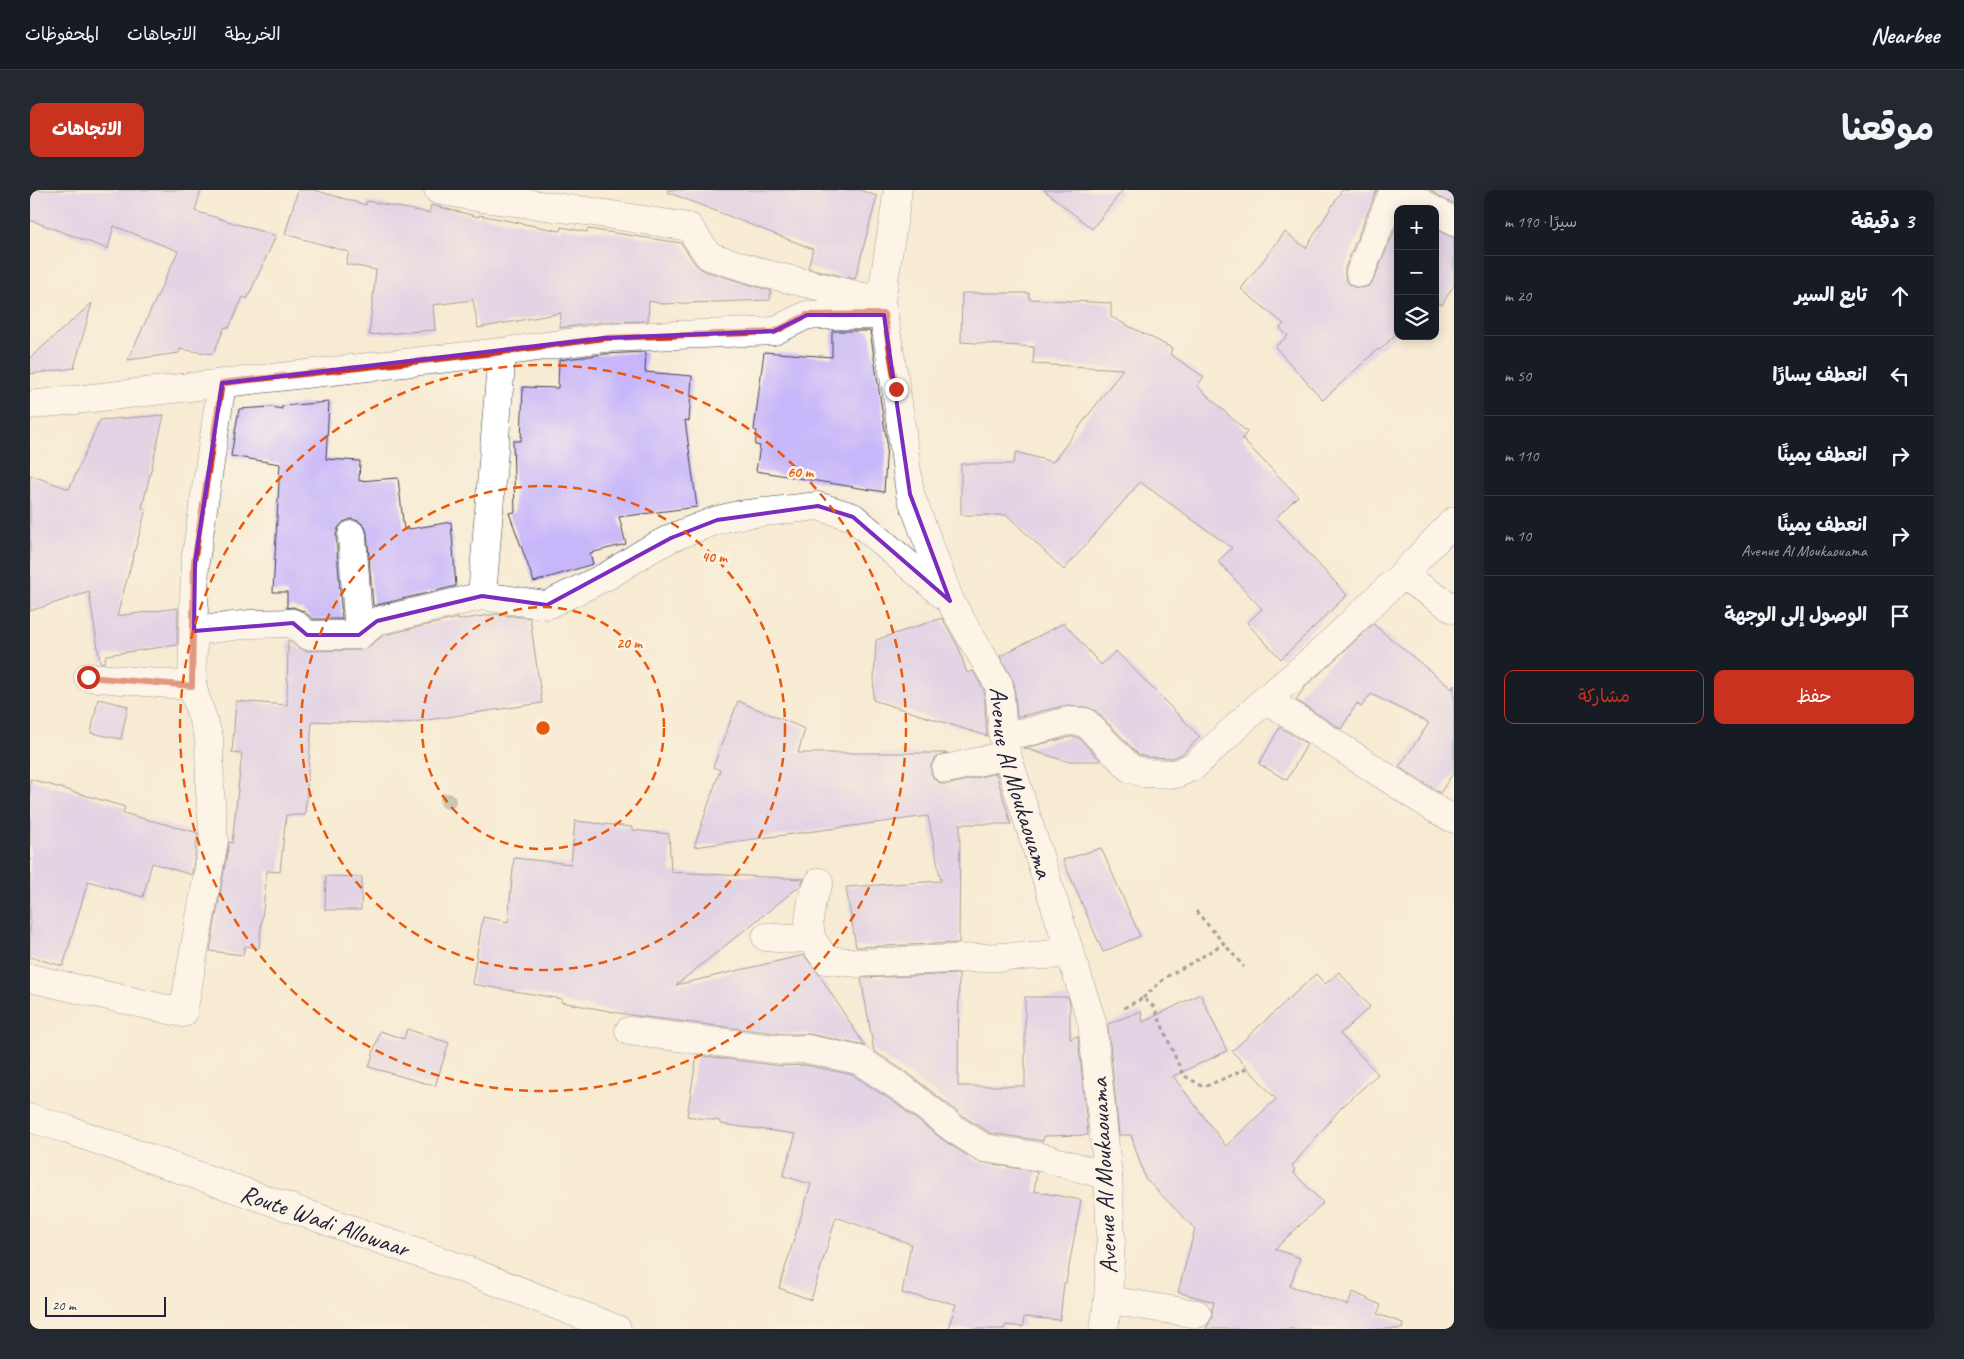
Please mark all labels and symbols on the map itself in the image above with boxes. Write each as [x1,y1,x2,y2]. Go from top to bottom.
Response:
route end [885,378,908,401]
text: 60 m [787,463,814,482]
text: 40 m [701,548,728,567]
text: 20 m [616,634,643,653]
route start [77,666,100,689]
street label: Avenue Al Moukaouama [982,686,1061,884]
centre of rings [534,719,552,737]
street label: Avenue Al Moukaouama [1083,1075,1125,1275]
street label: Route Wadi Allowaar [236,1177,415,1265]
scale bar [45,1294,166,1317]

